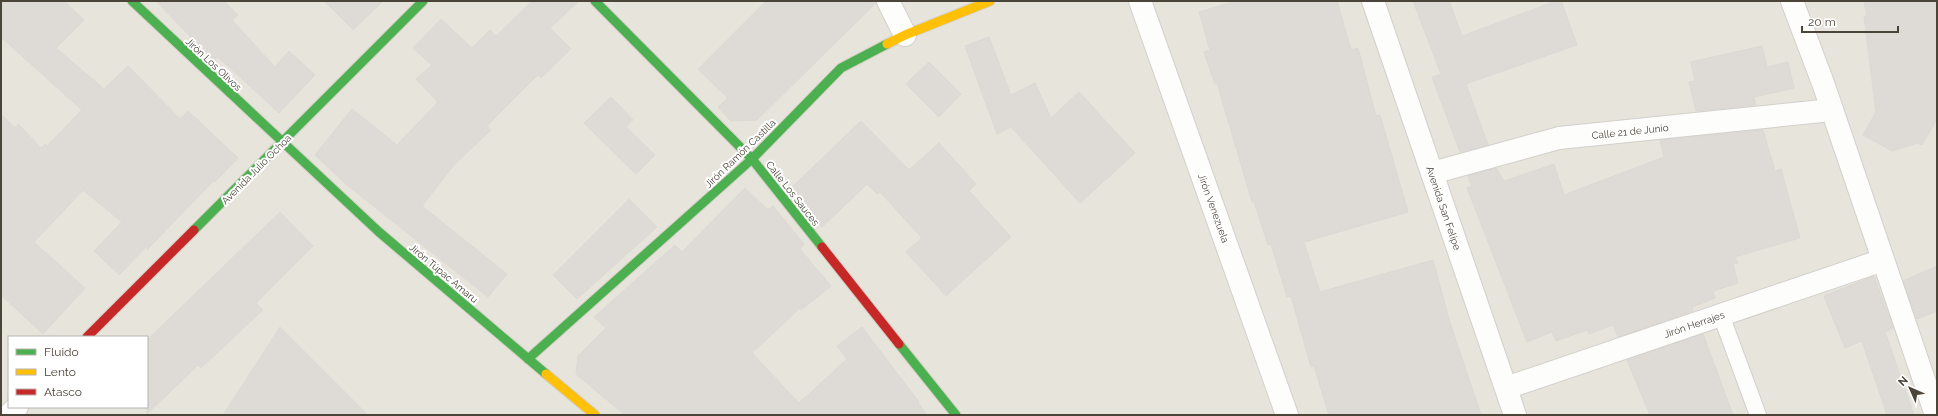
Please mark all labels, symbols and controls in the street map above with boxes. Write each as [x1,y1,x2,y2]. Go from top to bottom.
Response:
scale bar [1802,8,1898,34]
text: 20 m [1808,15,1836,29]
street label: Jirón Los Olivos [184,36,244,93]
street label: Jirón Ramón Castilla [703,117,778,190]
street label: Calle 21 de Junio [1591,122,1669,141]
street label: Avenida Julio Ochoa [219,132,293,206]
street label: Calle Los Sauces [764,159,821,228]
street label: Avenida San Felipe [1424,165,1463,252]
street label: Jirón Venezuela [1196,172,1231,244]
street label: Jirón Túpac Amaru [407,242,480,305]
street label: Jirón Herrajes [1662,309,1726,340]
legend [8,336,148,408]
text: Fluido [44,345,79,359]
text: Lento [44,365,76,379]
north arrow [1890,368,1930,408]
text: N [1896,374,1911,389]
text: Atasco [44,385,82,399]

